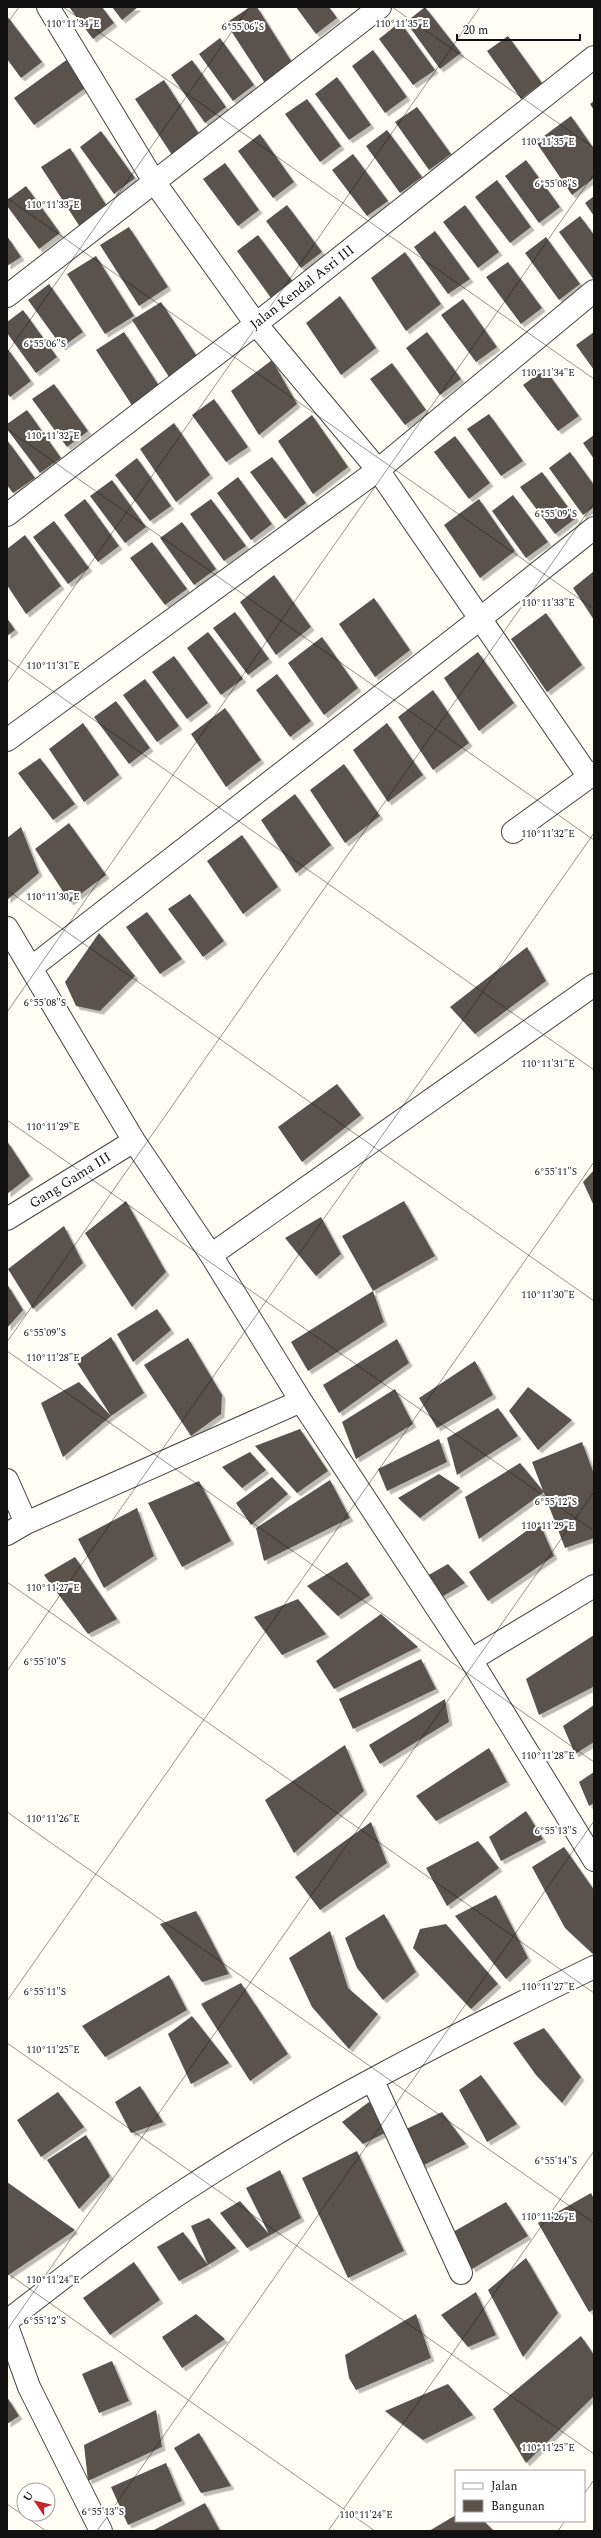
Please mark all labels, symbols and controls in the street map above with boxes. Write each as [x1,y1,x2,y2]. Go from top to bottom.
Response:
text: 110°11'34"E [46,16,100,32]
text: 110°11'35"E [375,16,429,32]
scale bar [457,16,580,42]
text: 6°55'06"S [222,19,264,35]
text: 20 m [463,21,488,40]
text: 110°11'35"E [521,134,575,150]
text: 6°55'08"S [535,176,577,192]
text: 110°11'33"E [26,197,80,213]
street label: Jalan Kendal Asri III [245,239,359,335]
text: 6°55'06"S [24,336,66,352]
text: 110°11'34"E [521,365,575,381]
text: 110°11'32"E [26,428,80,444]
text: 6°55'09"S [535,506,577,522]
text: 110°11'33"E [521,595,575,611]
text: 110°11'31"E [26,658,80,674]
text: 110°11'32"E [521,826,575,842]
text: 110°11'30"E [26,889,80,905]
text: 6°55'08"S [24,995,66,1011]
text: 110°11'31"E [521,1056,575,1072]
text: 110°11'29"E [26,1119,80,1135]
street label: Gang Gama III [25,1146,115,1214]
text: 6°55'11"S [535,1164,577,1180]
text: 110°11'30"E [521,1287,575,1303]
text: 6°55'09"S [24,1325,66,1341]
text: 110°11'28"E [26,1350,80,1366]
text: 6°55'12"S [535,1494,577,1510]
text: 110°11'29"E [521,1518,575,1534]
text: 110°11'27"E [26,1580,80,1596]
text: 6°55'10"S [24,1654,66,1670]
text: 110°11'28"E [521,1748,575,1764]
text: 110°11'26"E [26,1811,80,1827]
text: 6°55'13"S [535,1823,577,1839]
text: 110°11'27"E [521,1979,575,1995]
text: 6°55'11"S [24,1984,66,2000]
text: 110°11'25"E [26,2042,80,2058]
text: 6°55'14"S [535,2153,577,2169]
text: 110°11'26"E [521,2209,575,2225]
text: 110°11'24"E [26,2272,80,2288]
text: 6°55'12"S [24,2313,66,2329]
text: 110°11'25"E [521,2440,575,2456]
legend [455,2470,585,2522]
text: Jalan [491,2477,518,2496]
north arrow [16,2482,56,2522]
text: U [19,2488,38,2505]
text: Bangunan [491,2497,545,2516]
text: 6°55'13"S [82,2504,124,2520]
text: 110°11'24"E [339,2507,393,2523]

